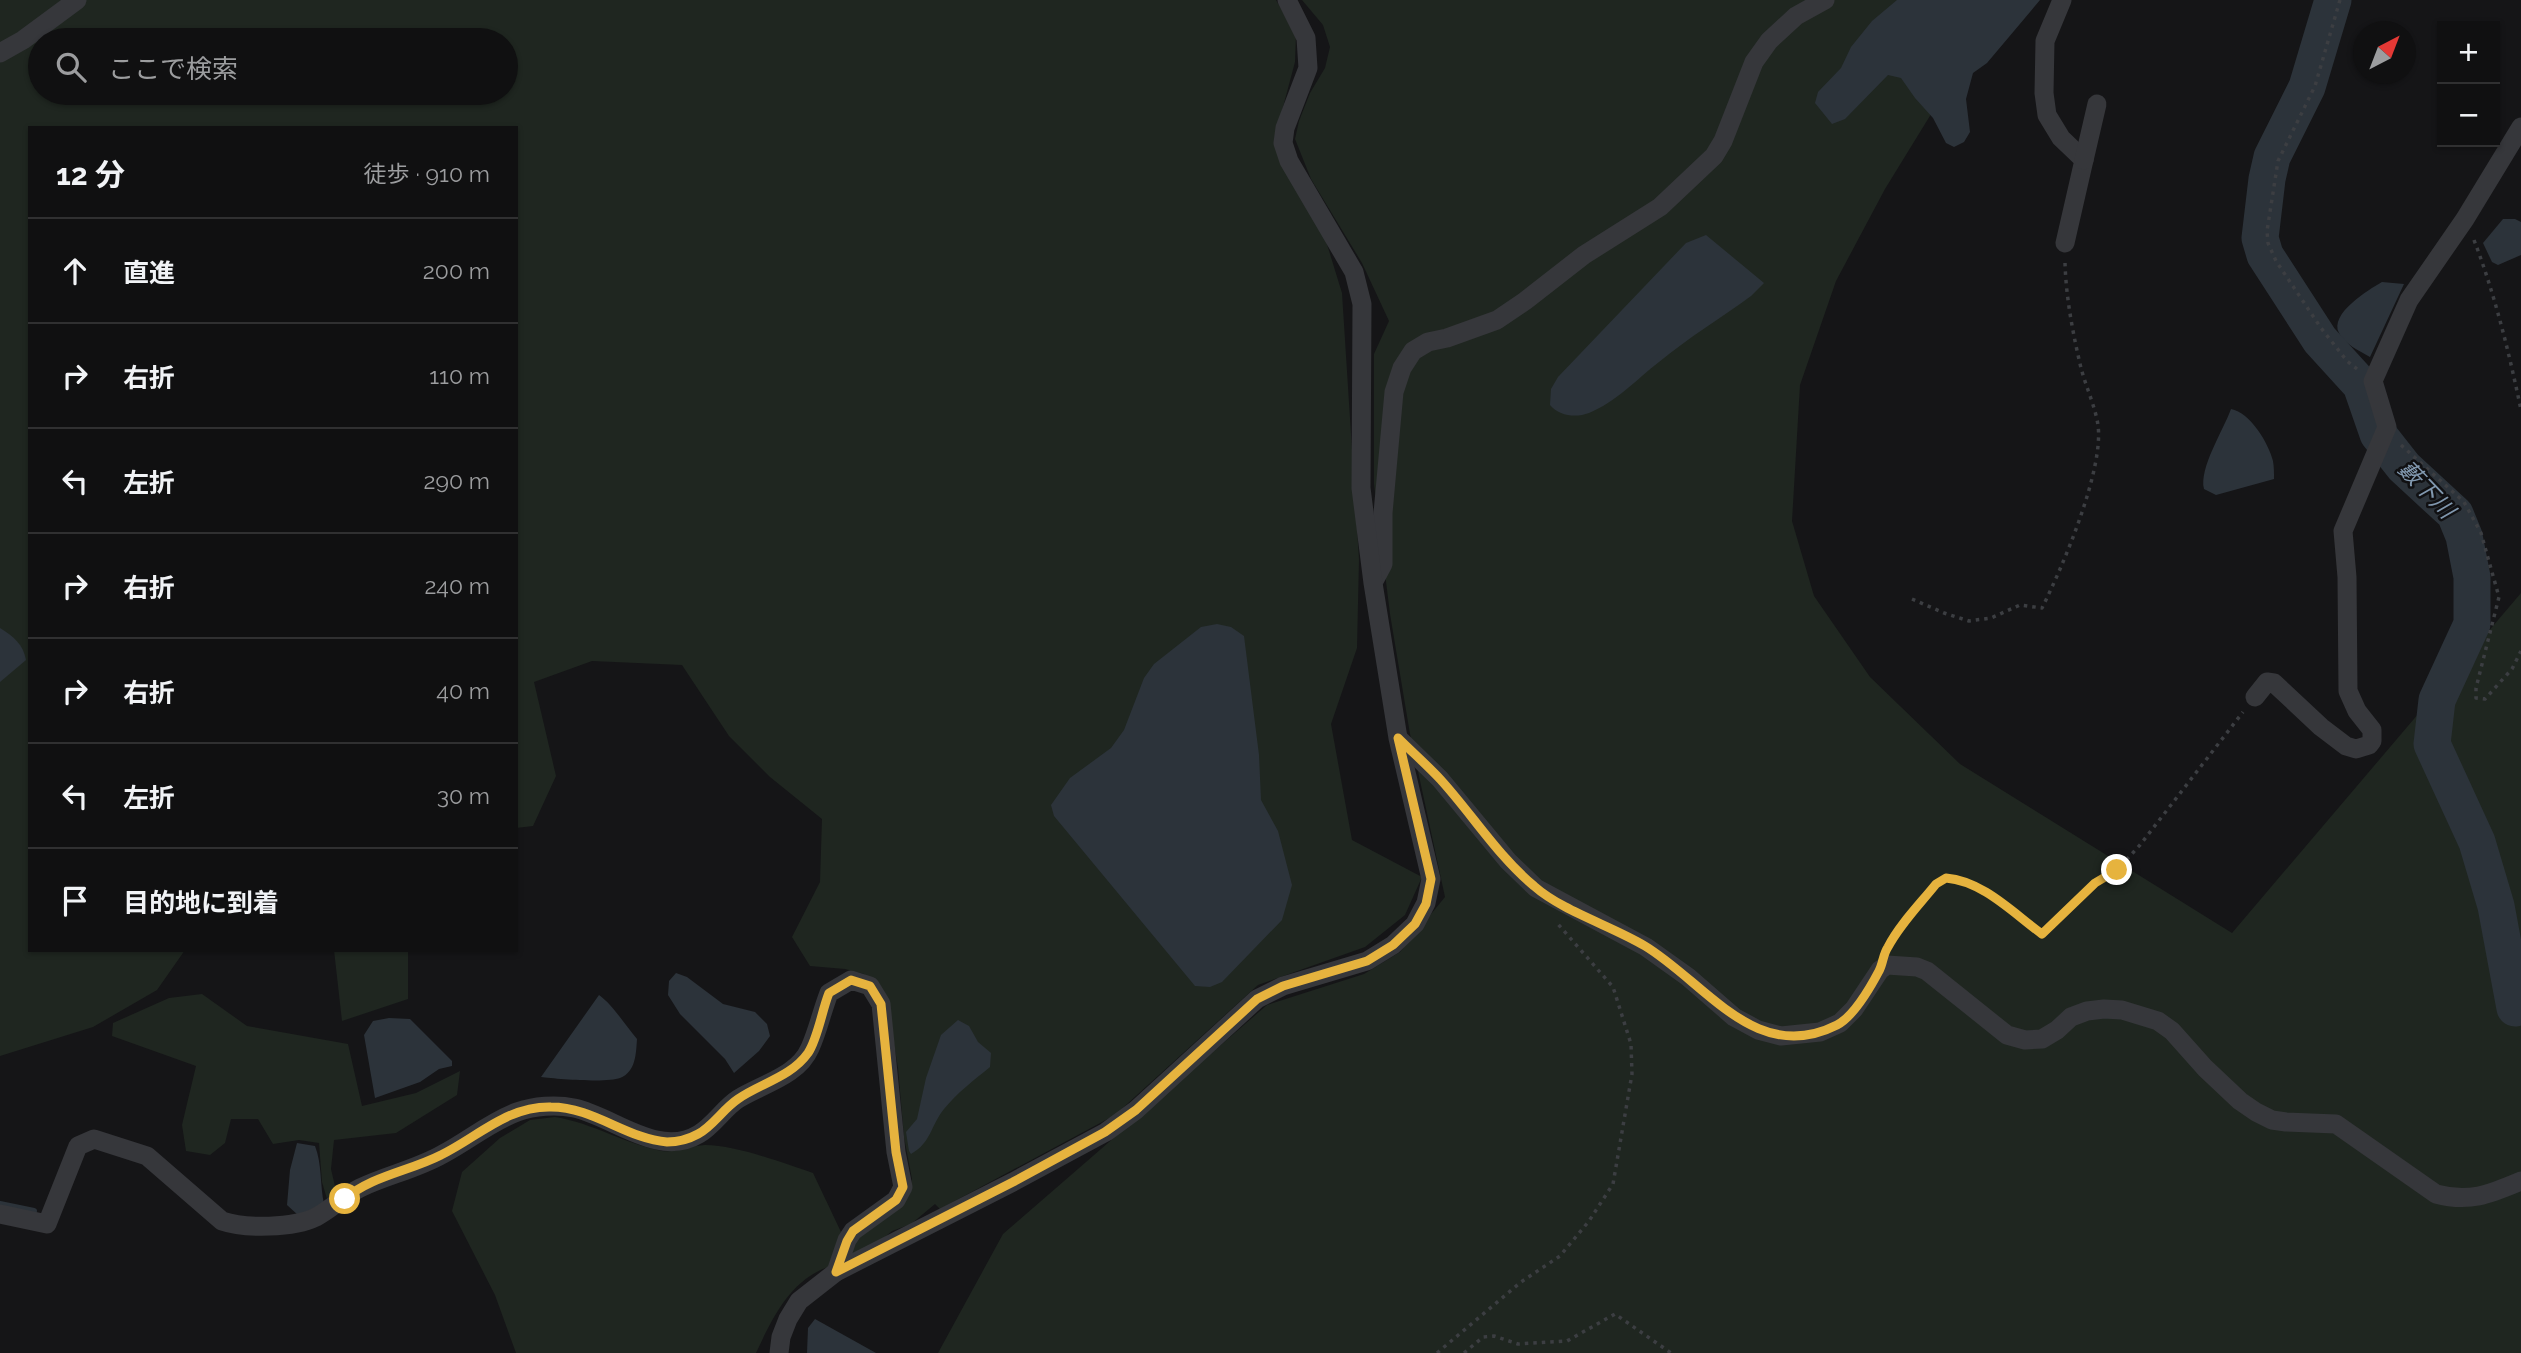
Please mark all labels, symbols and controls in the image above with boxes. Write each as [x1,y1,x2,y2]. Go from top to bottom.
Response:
north arrow [2353,21,2416,84]
map controls [2437,21,2500,147]
button: + [2437,21,2500,84]
search box [28,28,518,105]
icon: search [52,48,90,86]
text: ここで検索 [108,54,238,84]
button: − [2437,84,2500,147]
text: 12 分 [56,157,125,192]
text: 徒歩 · 910 m [364,160,490,187]
icon: ahead [56,252,94,290]
text: 200 m [423,257,490,284]
text: 直進 [123,258,175,288]
icon: right [56,357,94,395]
text: 110 m [429,362,490,389]
text: 右折 [123,363,175,393]
water label: 藪下川 [2393,455,2463,525]
icon: left [56,462,94,500]
text: 290 m [423,467,490,494]
text: 左折 [123,468,175,498]
icon: right [56,567,94,605]
text: 240 m [424,572,490,599]
text: 右折 [123,573,175,603]
icon: right [56,672,94,710]
text: 40 m [436,677,490,704]
text: 右折 [123,678,175,708]
icon: left [56,777,94,815]
text: 30 m [437,782,490,809]
text: 左折 [123,783,175,813]
route end [2101,854,2132,885]
icon: arrive [56,882,94,920]
text: 目的地に到着 [123,888,279,918]
route start [329,1183,360,1214]

